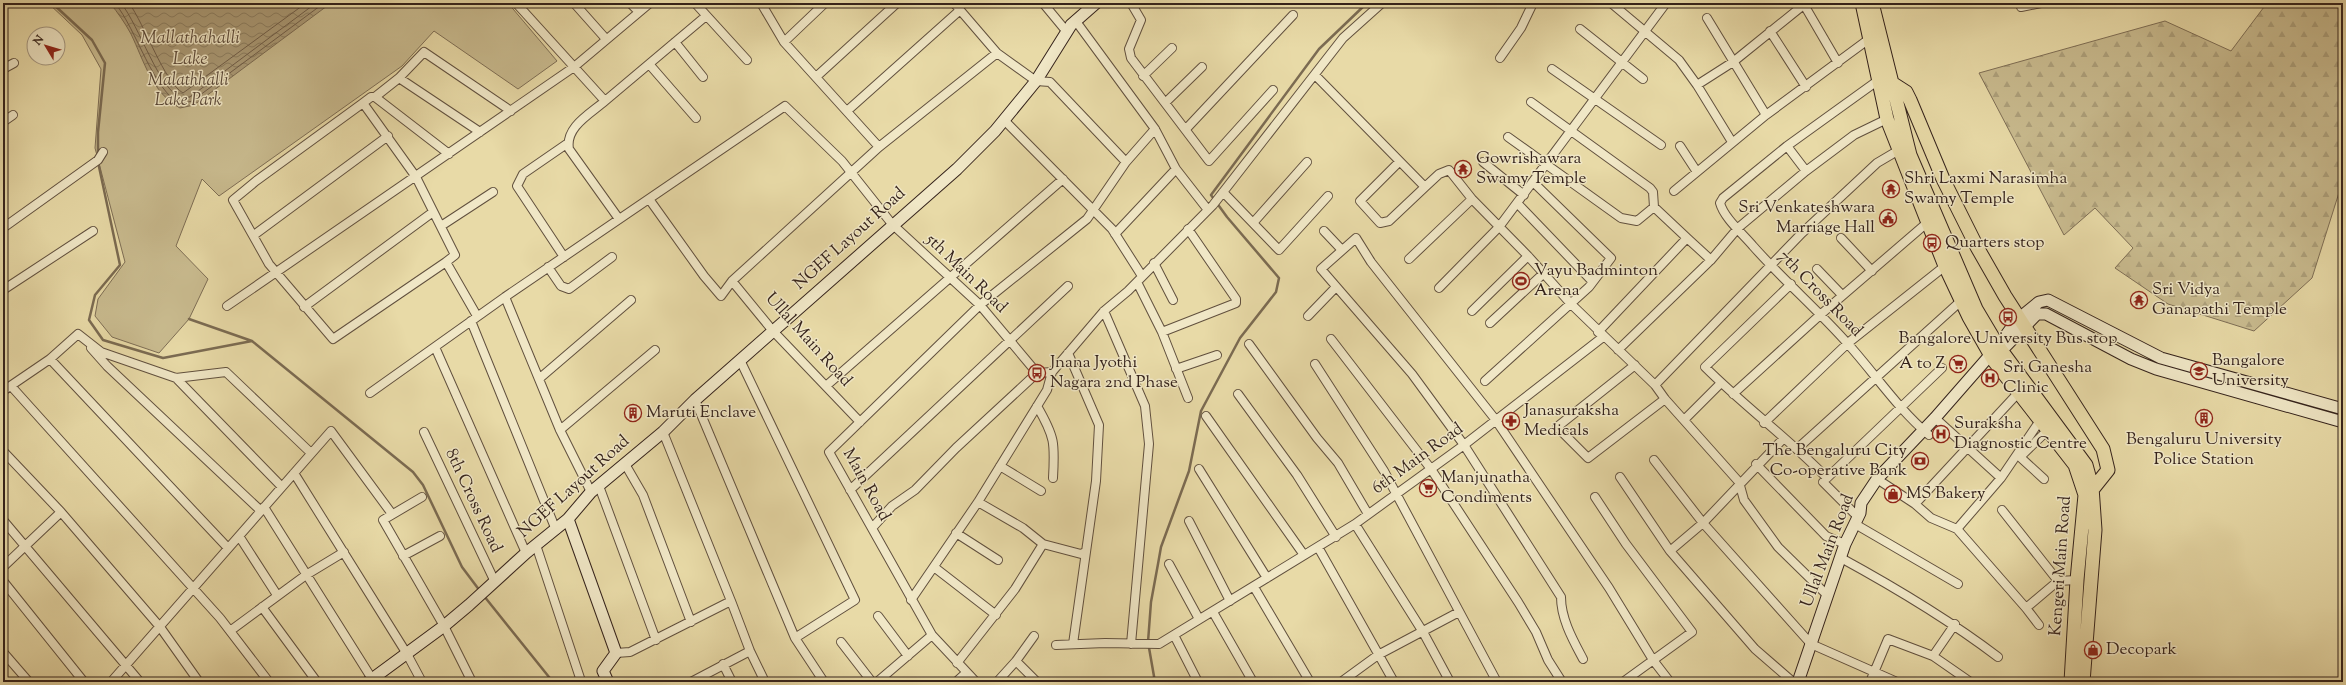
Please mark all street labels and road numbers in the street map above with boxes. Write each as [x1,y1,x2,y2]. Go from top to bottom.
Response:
street label: NGEF Layout Road [789,182,912,296]
street label: 5th Main Road [919,228,1013,320]
street label: 7th Cross Road [1772,245,1868,343]
street label: Ullal Main Road [759,287,857,393]
street label: 6th Main Road [1367,417,1469,500]
street label: NGEF Layout Road [513,430,636,544]
street label: Main Road [836,444,896,526]
street label: 8th Cross Road [438,445,508,557]
street label: Ullal Main Road [1795,490,1861,611]
street label: Kengeri Main Road [2044,495,2078,637]

